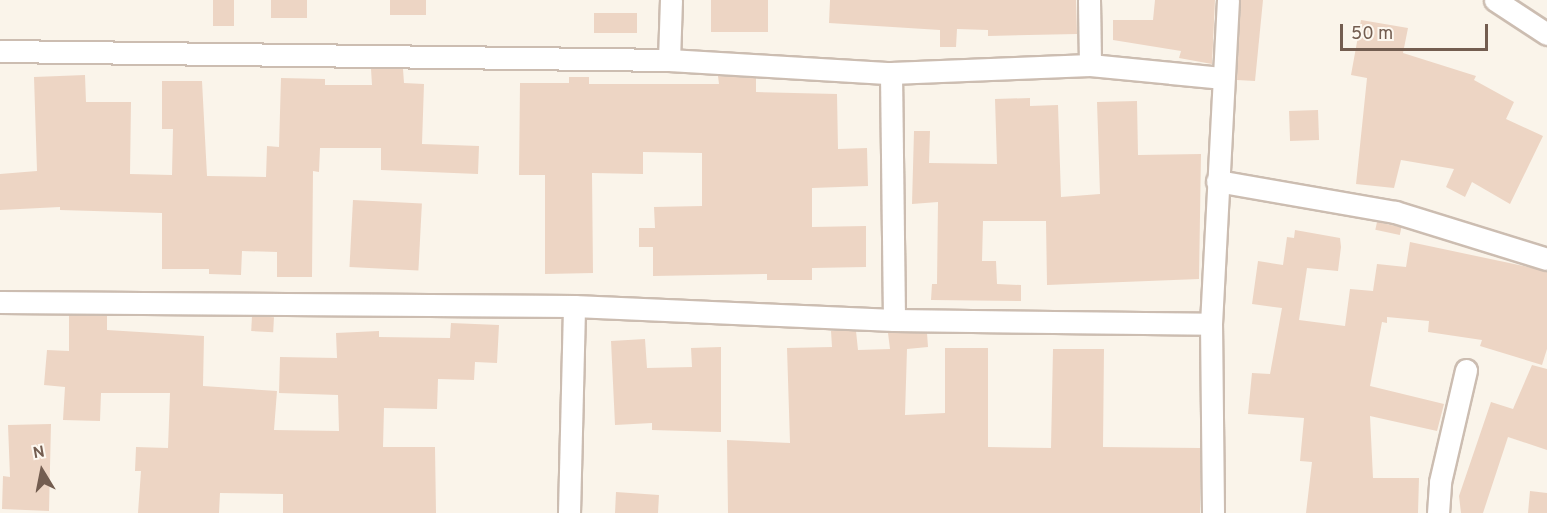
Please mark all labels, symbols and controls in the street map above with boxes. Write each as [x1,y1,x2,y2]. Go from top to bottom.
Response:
scale bar [1343,12,1492,50]
text: 50 m [1351,23,1393,46]
north arrow [12,441,72,501]
text: N [31,442,46,464]

